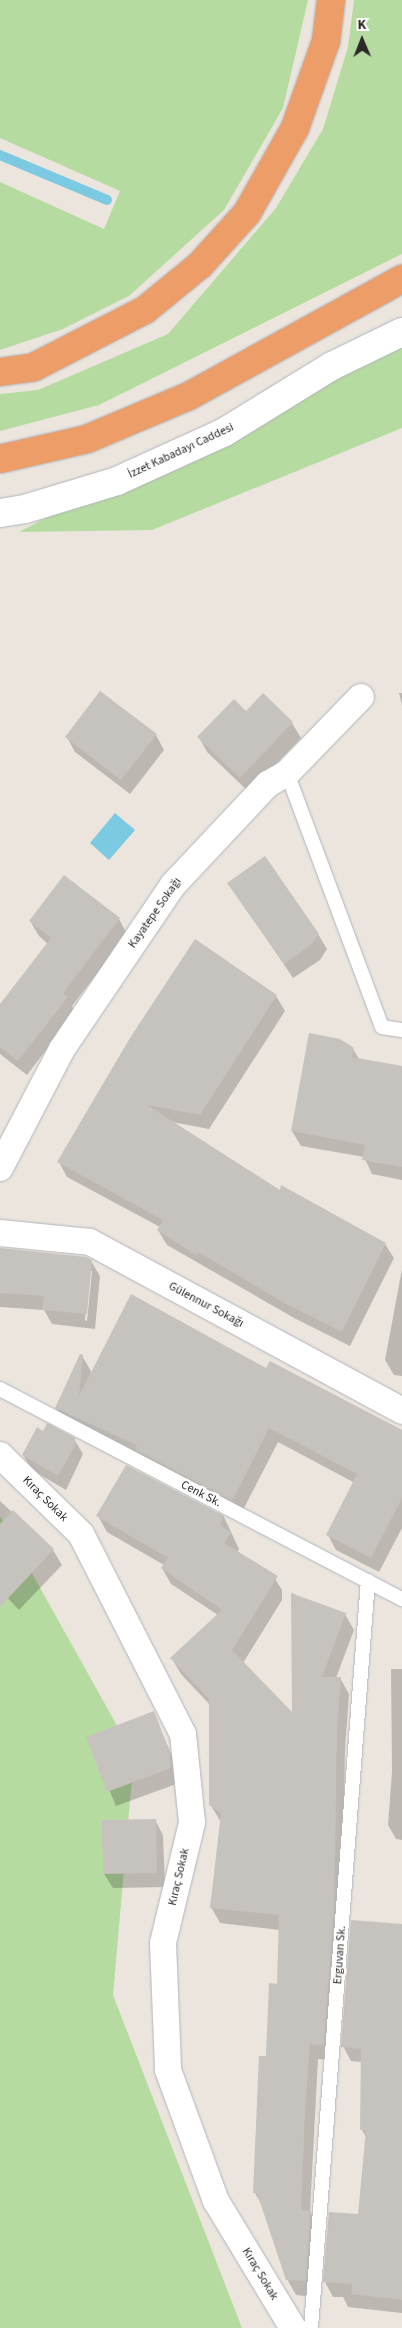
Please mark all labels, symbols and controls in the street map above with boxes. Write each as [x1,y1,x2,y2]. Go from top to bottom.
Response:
north arrow [337,15,387,65]
text: K [357,15,366,35]
street label: İzzet Kabadayı Caddesi [126,420,236,482]
street label: Kayatepe Sokağı [125,875,185,951]
street label: Gülennur Sokağı [166,1279,246,1331]
street label: Kıraç Sokak [19,1473,71,1525]
street label: Cenk Sk. [178,1478,224,1510]
street label: Kıraç Sokak [165,1847,193,1907]
street label: Erguvan Sk. [331,1925,349,1985]
street label: Kıraç Sokak [239,2245,281,2303]

